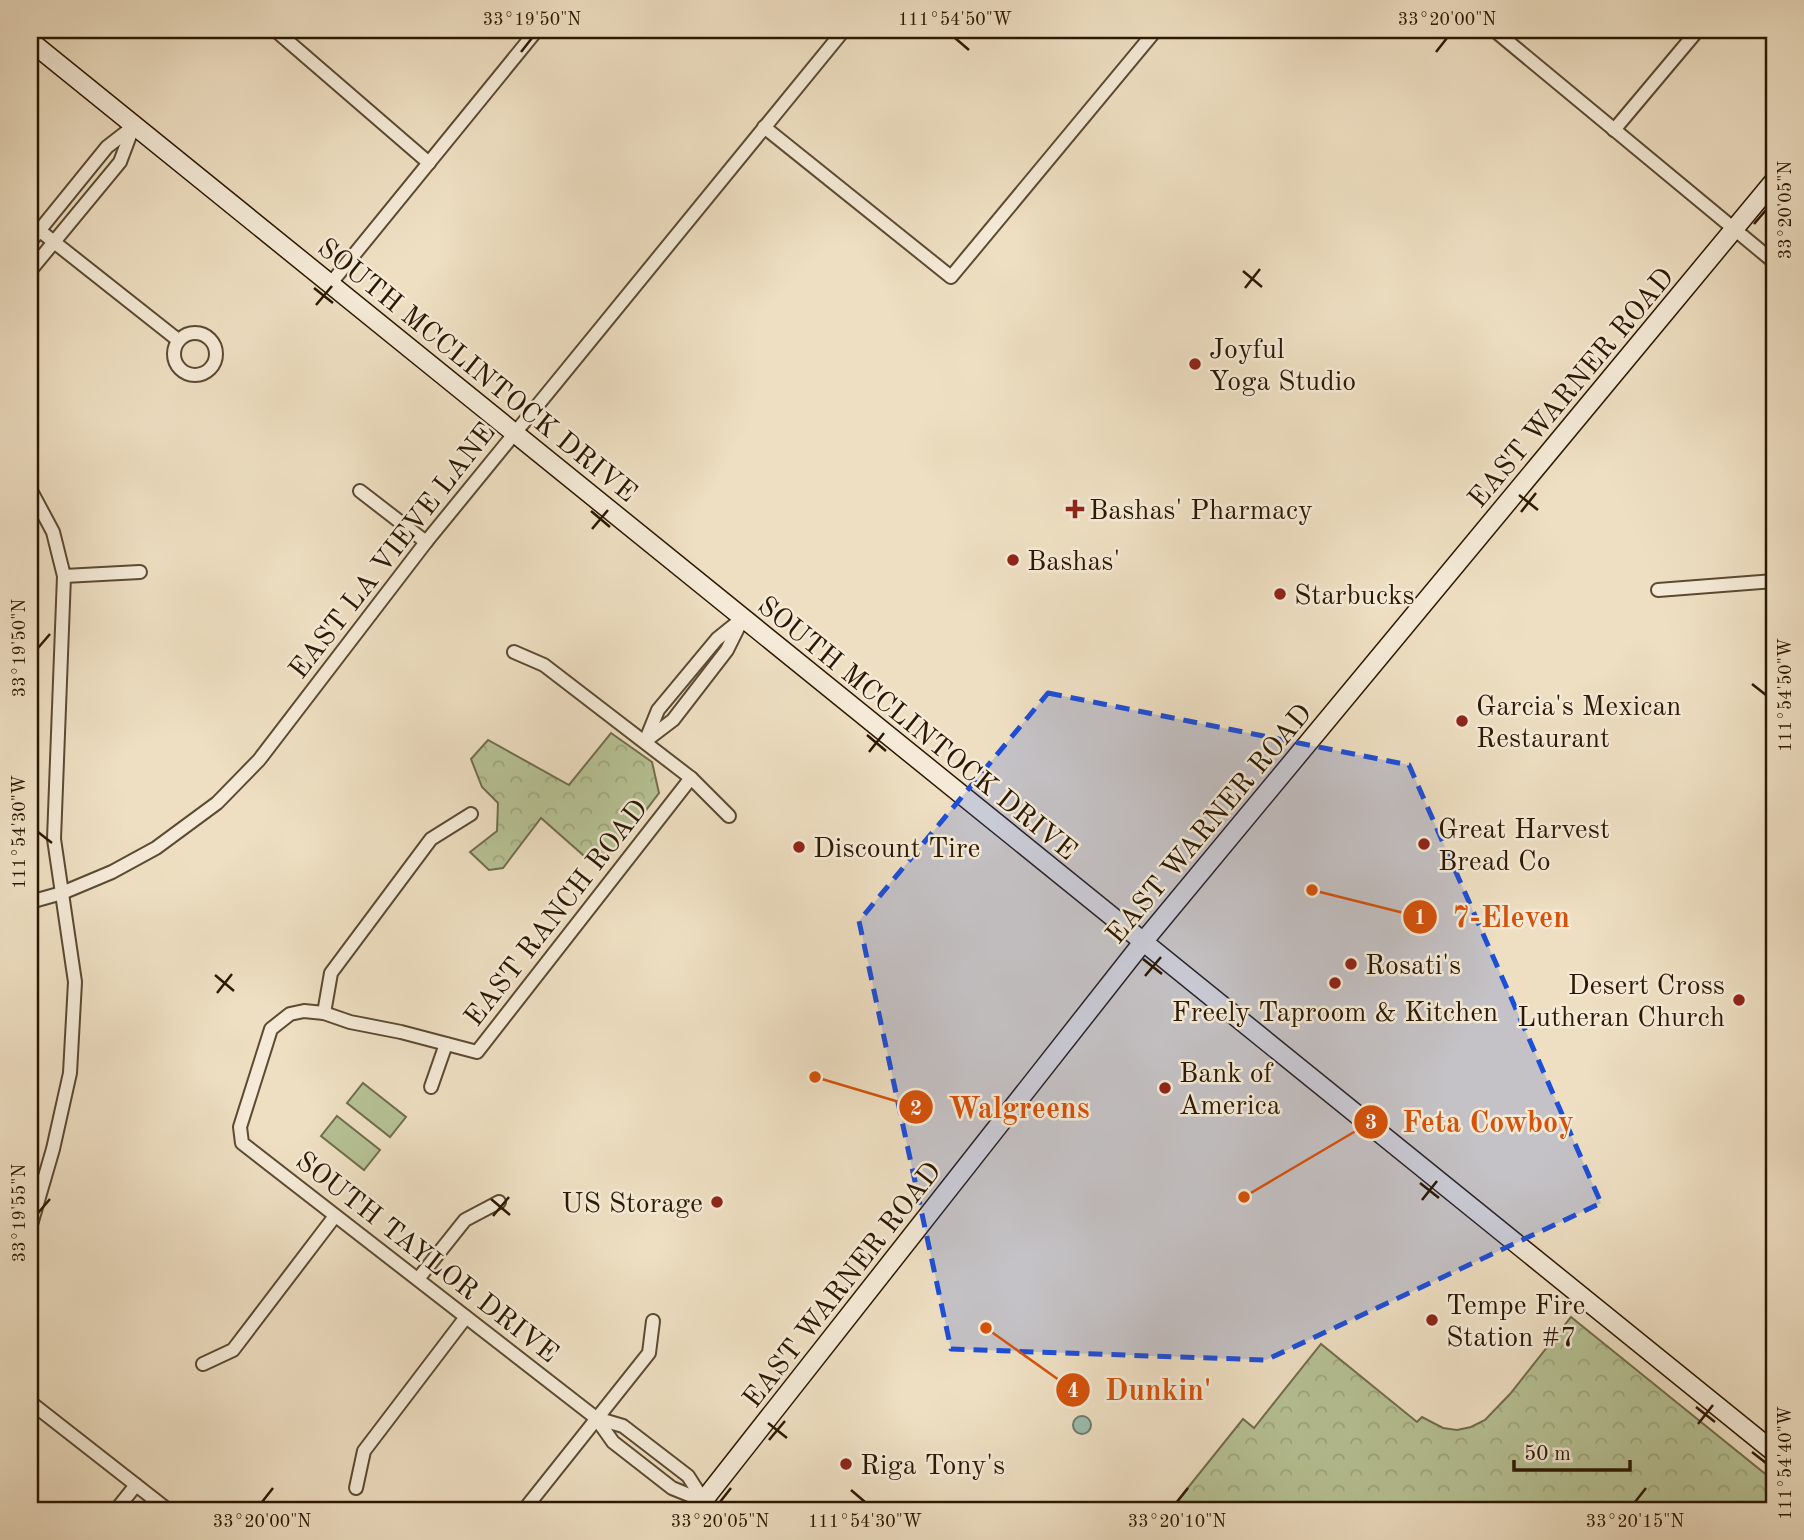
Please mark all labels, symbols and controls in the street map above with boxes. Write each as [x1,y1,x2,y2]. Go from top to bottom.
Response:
text: 33°19'50"N [483,11,581,29]
text: 111°54'50"W [898,11,1012,29]
text: 33°20'00"N [1398,11,1496,29]
text: 33°20'05"N [1777,161,1795,259]
street label: SOUTH MCCLINTOCK DRIVE [311,234,641,509]
street label: EAST WARNER ROAD [1464,264,1680,514]
place label: Joyful Yoga Studio [1209,337,1356,397]
marker: Joyful Yoga Studio [1187,356,1203,372]
street label: EAST LA VIEVE LANE [285,419,502,685]
place label: Bashas' Pharmacy [1089,498,1313,526]
marker: Bashas' Pharmacy [1067,501,1083,517]
place label: Bashas' [1027,549,1120,577]
marker: Bashas' [1005,552,1021,568]
place label: Starbucks [1294,583,1415,611]
marker: Starbucks [1272,586,1288,602]
street label: SOUTH MCCLINTOCK DRIVE [751,592,1081,867]
text: 33°19'50"N [11,599,29,697]
text: 111°54'50"W [1777,638,1795,752]
place label: Garcia's Mexican Restaurant [1476,694,1681,754]
street label: EAST WARNER ROAD [1102,700,1318,950]
marker: Garcia's Mexican Restaurant [1454,713,1470,729]
text: 111°54'30"W [11,775,29,889]
street label: EAST RANCH ROAD [461,795,654,1032]
place label: Great Harvest Bread Co [1438,817,1610,877]
place label: Discount Tire [813,836,980,864]
marker: Great Harvest Bread Co [1416,836,1432,852]
marker: Discount Tire [791,839,807,855]
callout: 7-Eleven [1403,891,1584,942]
text: 7-Eleven [1452,904,1570,934]
text: 1 [1414,908,1426,929]
place label: Rosati's [1365,953,1461,981]
marker: Rosati's [1343,956,1359,972]
place label: Desert Cross Lutheran Church [1517,973,1725,1033]
marker: Freely Taproom & Kitchen [1327,975,1343,991]
marker: Desert Cross Lutheran Church [1731,992,1747,1008]
place label: Freely Taproom & Kitchen [1172,1000,1498,1028]
place label: Bank of America [1179,1061,1281,1121]
marker: Bank of America [1157,1080,1173,1096]
callout: Walgreens [899,1082,1103,1133]
text: Walgreens [948,1095,1090,1125]
callout: Feta Cowboy [1353,1096,1588,1147]
text: 2 [910,1099,922,1120]
text: Feta Cowboy [1402,1109,1574,1139]
text: 3 [1365,1113,1377,1134]
street label: SOUTH TAYLOR DRIVE [290,1148,563,1369]
street label: EAST WARNER ROAD [739,1158,948,1414]
text: 33°19'55"N [11,1164,29,1262]
place label: US Storage [562,1191,703,1219]
marker: US Storage [709,1194,725,1210]
place label: Tempe Fire Station #7 [1446,1293,1585,1353]
marker: Tempe Fire Station #7 [1424,1312,1440,1328]
callout: Dunkin' [1056,1364,1225,1415]
text: Dunkin' [1105,1377,1211,1407]
text: 4 [1067,1381,1079,1402]
text: 111°54'40"W [1777,1406,1795,1520]
scale bar [1514,1428,1629,1472]
text: 50 m [1524,1444,1571,1465]
place label: Riga Tony's [860,1453,1005,1481]
marker: Riga Tony's [838,1456,854,1472]
text: 33°20'00"N [213,1513,311,1531]
text: 33°20'05"N [671,1513,769,1531]
text: 111°54'30"W [808,1513,922,1531]
text: 33°20'10"N [1128,1513,1226,1531]
text: 33°20'15"N [1586,1513,1684,1531]

